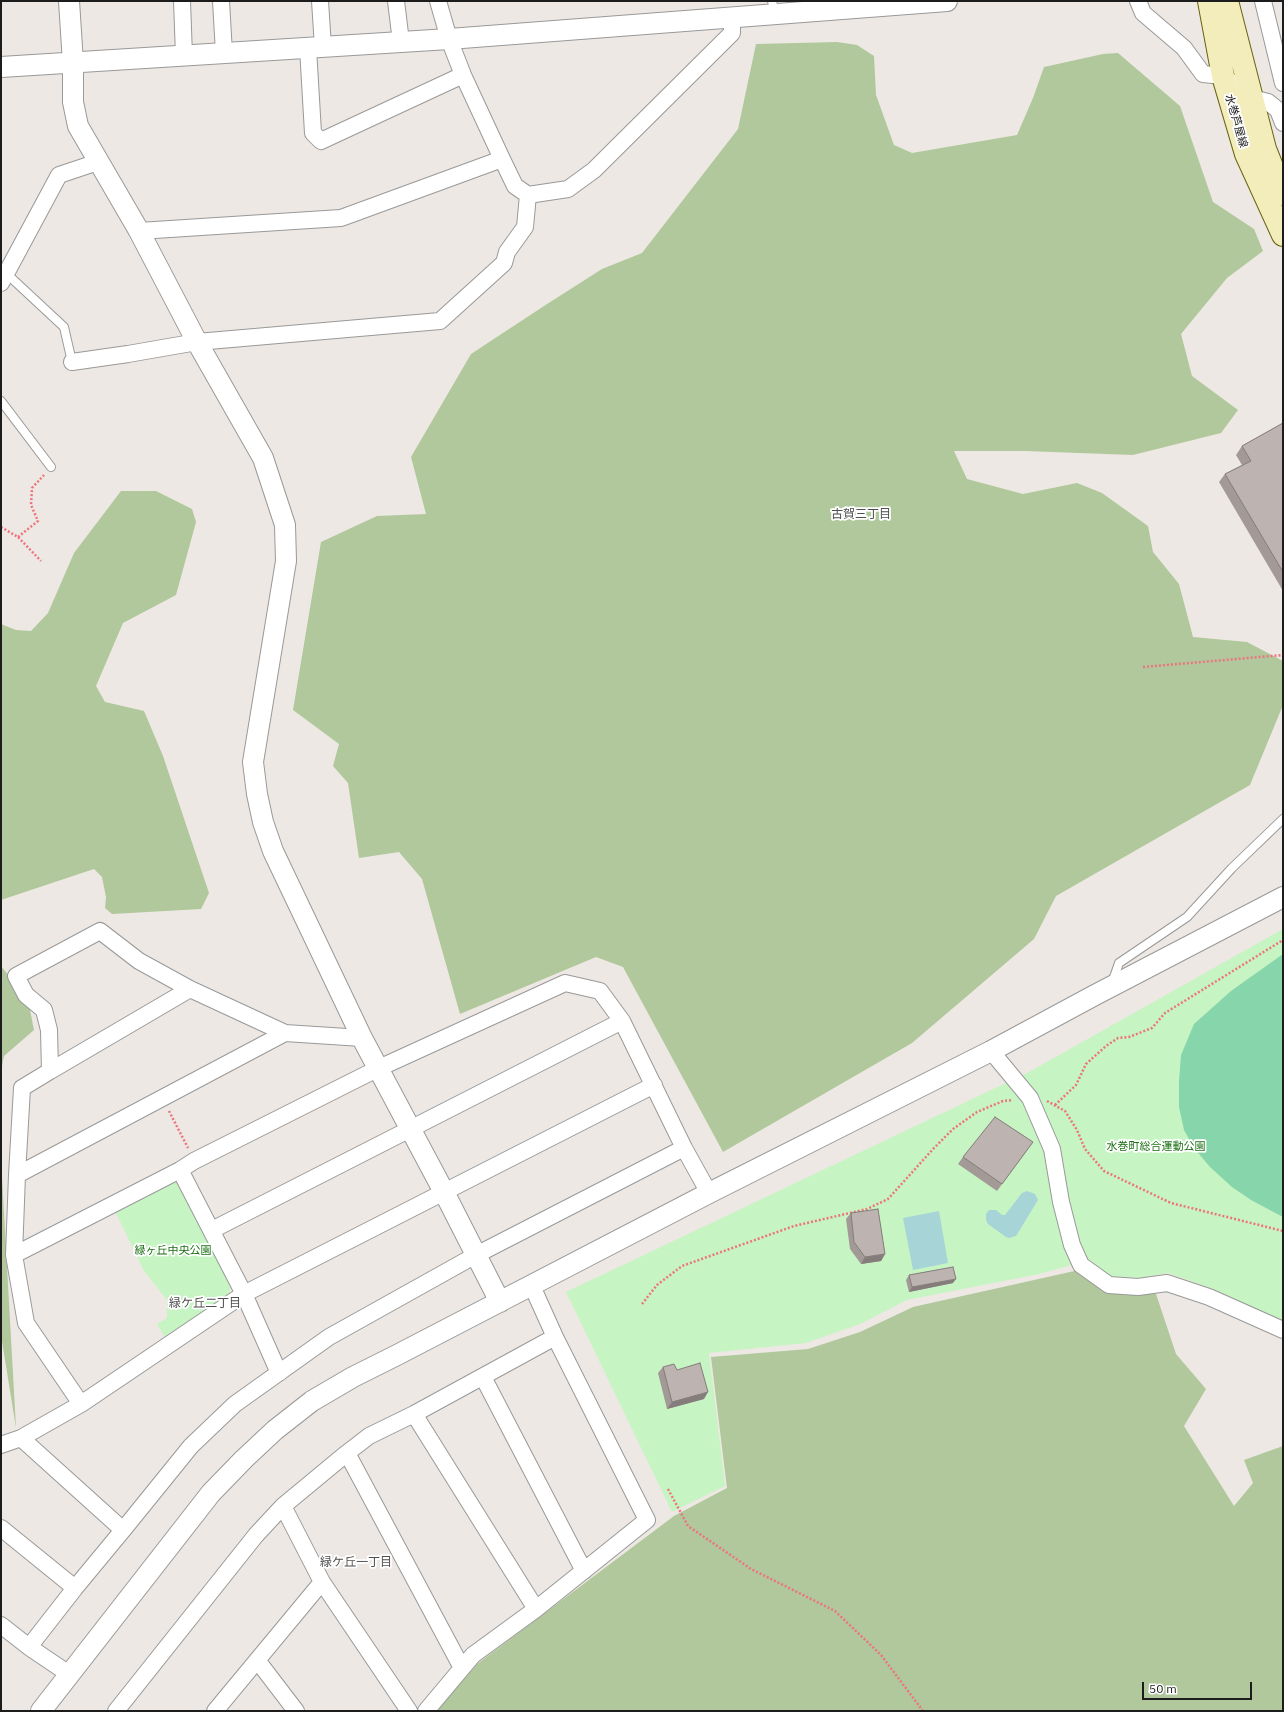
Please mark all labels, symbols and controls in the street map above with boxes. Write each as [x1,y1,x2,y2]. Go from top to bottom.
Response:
street label: 水巻芦屋線 [1222,93,1250,149]
district label: 古賀三丁目 [831,508,891,522]
park label: 水巻町総合運動公園 [1107,1140,1205,1154]
park label: 緑ヶ丘中央公園 [135,1244,211,1258]
district label: 緑ケ丘二丁目 [169,1297,241,1311]
district label: 緑ケ丘一丁目 [320,1556,392,1570]
scale bar [1144,1674,1254,1700]
text: 50 m [1149,1681,1177,1696]

